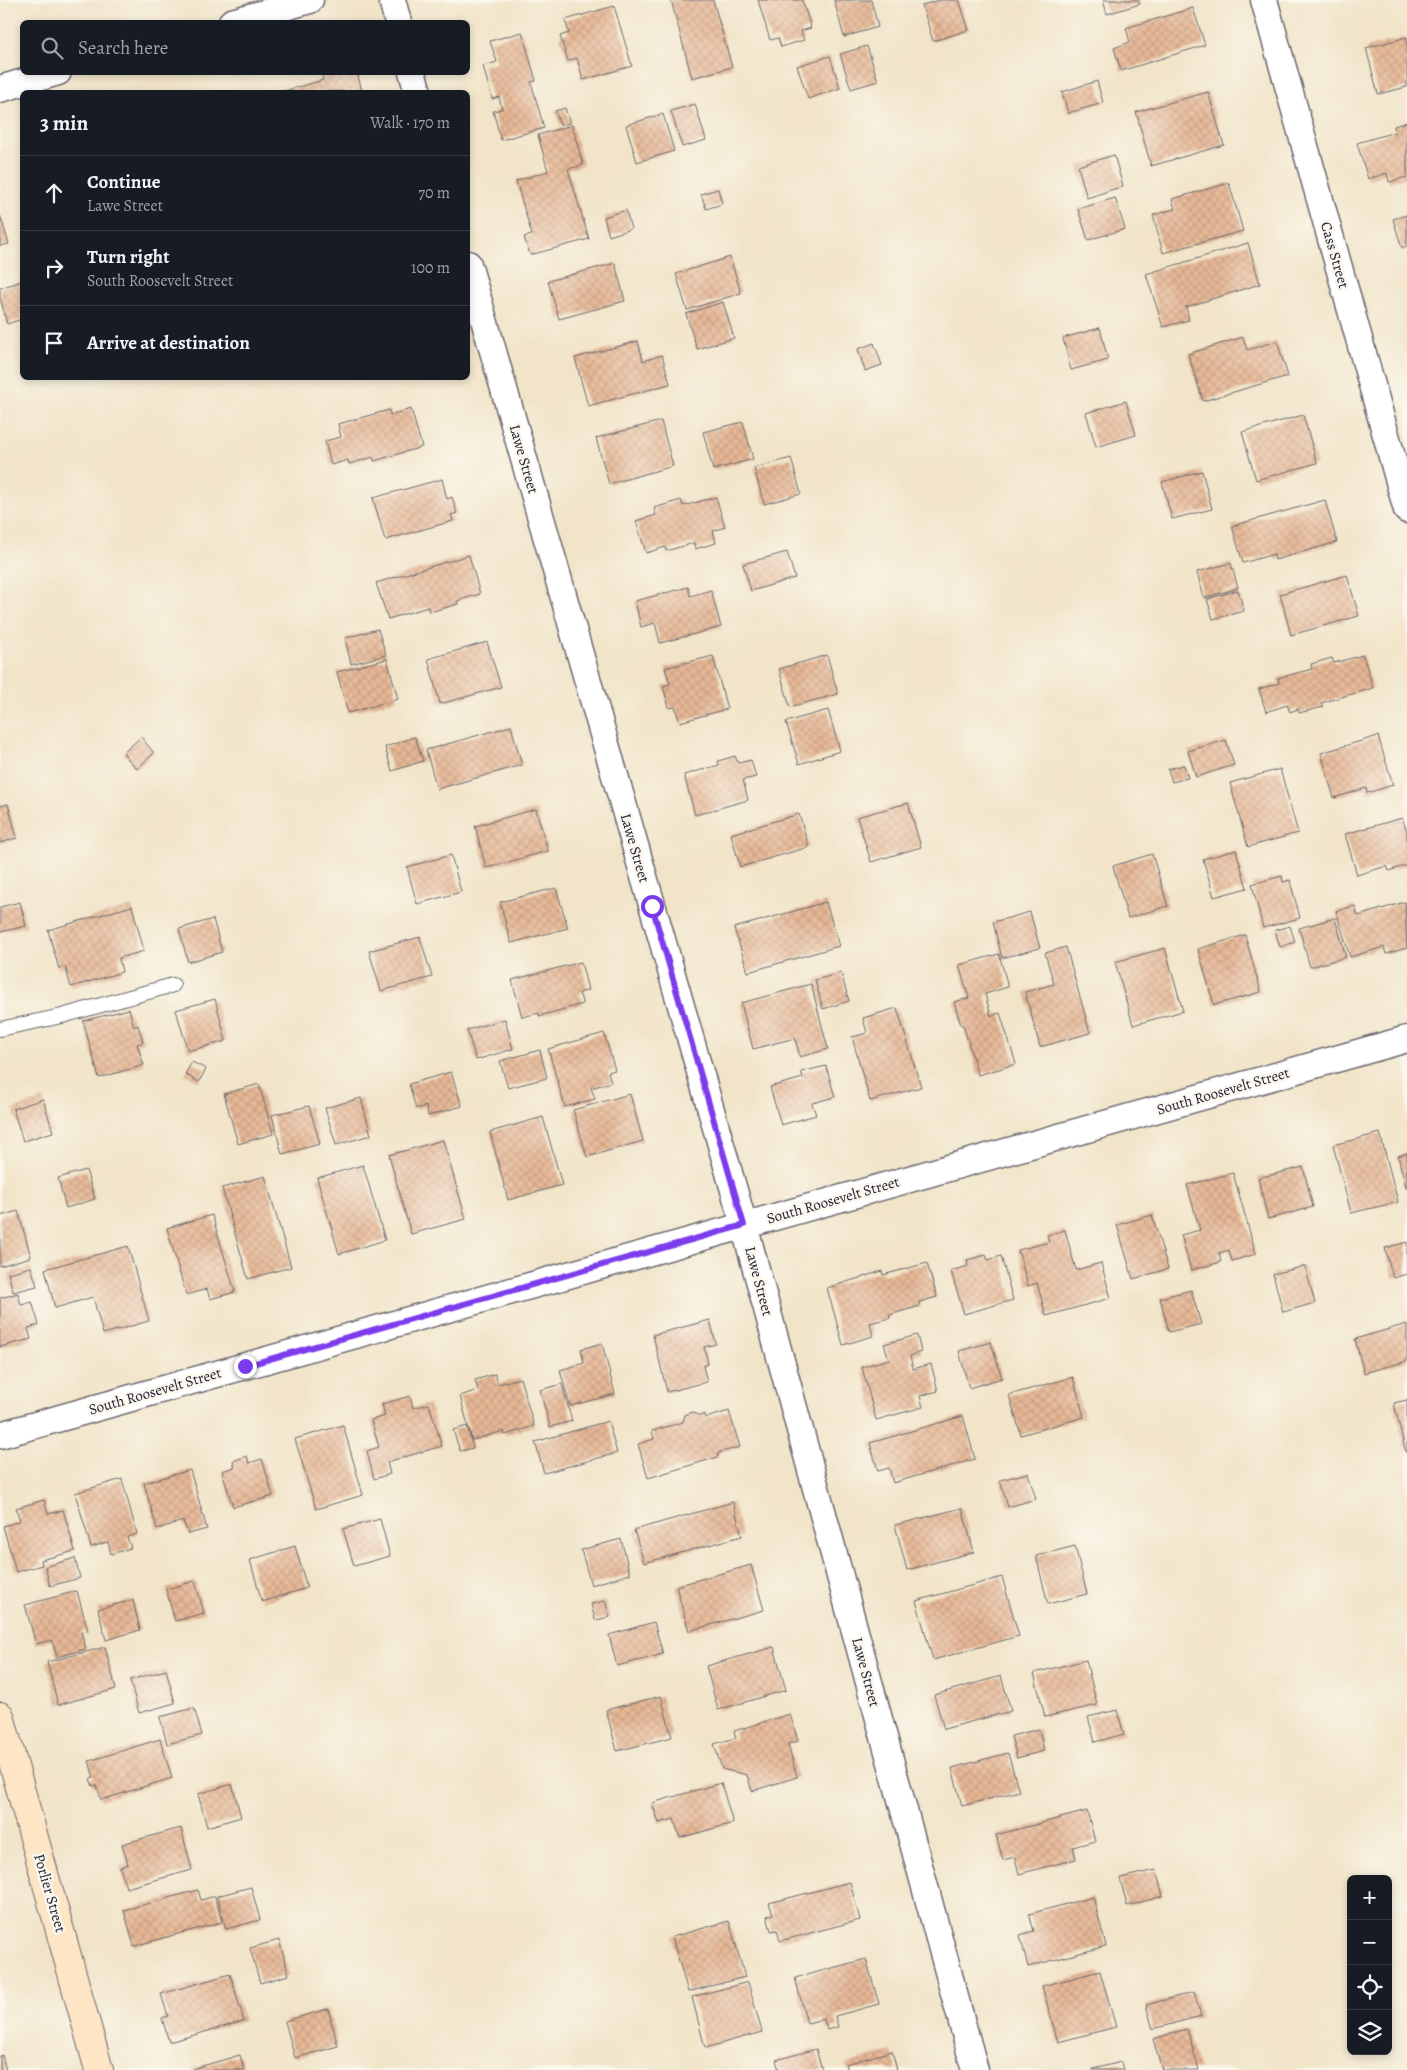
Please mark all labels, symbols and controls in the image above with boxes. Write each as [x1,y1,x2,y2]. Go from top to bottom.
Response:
search box [20,20,470,75]
icon: search [38,34,66,62]
text: Search here [78,35,168,61]
text: 3 min [40,109,88,137]
text: Walk · 170 m [370,112,450,134]
text: Continue [87,169,161,195]
icon: ahead [40,179,68,207]
text: 70 m [418,182,450,204]
text: Lawe Street [87,195,163,217]
street label: Cass Street [1316,219,1354,291]
text: Turn right [87,244,169,270]
icon: right [40,254,68,282]
text: 100 m [411,257,450,279]
text: South Roosevelt Street [87,270,233,292]
icon: arrive [40,329,68,357]
text: Arrive at destination [87,330,250,356]
street label: Lawe Street [505,422,543,496]
street label: Lawe Street [616,811,654,885]
route start [641,895,664,918]
street label: South Roosevelt Street [1154,1062,1292,1120]
street label: South Roosevelt Street [764,1171,902,1229]
street label: Lawe Street [740,1244,778,1318]
route end [234,1355,257,1378]
street label: South Roosevelt Street [86,1362,224,1420]
street label: Lawe Street [847,1635,885,1709]
street label: Porlier Street [29,1851,71,1935]
map controls [1347,1875,1392,2055]
button: + [1347,1875,1392,1920]
button: − [1347,1920,1392,1965]
button: locate [1347,1965,1392,2010]
button: layers [1347,2010,1392,2055]

